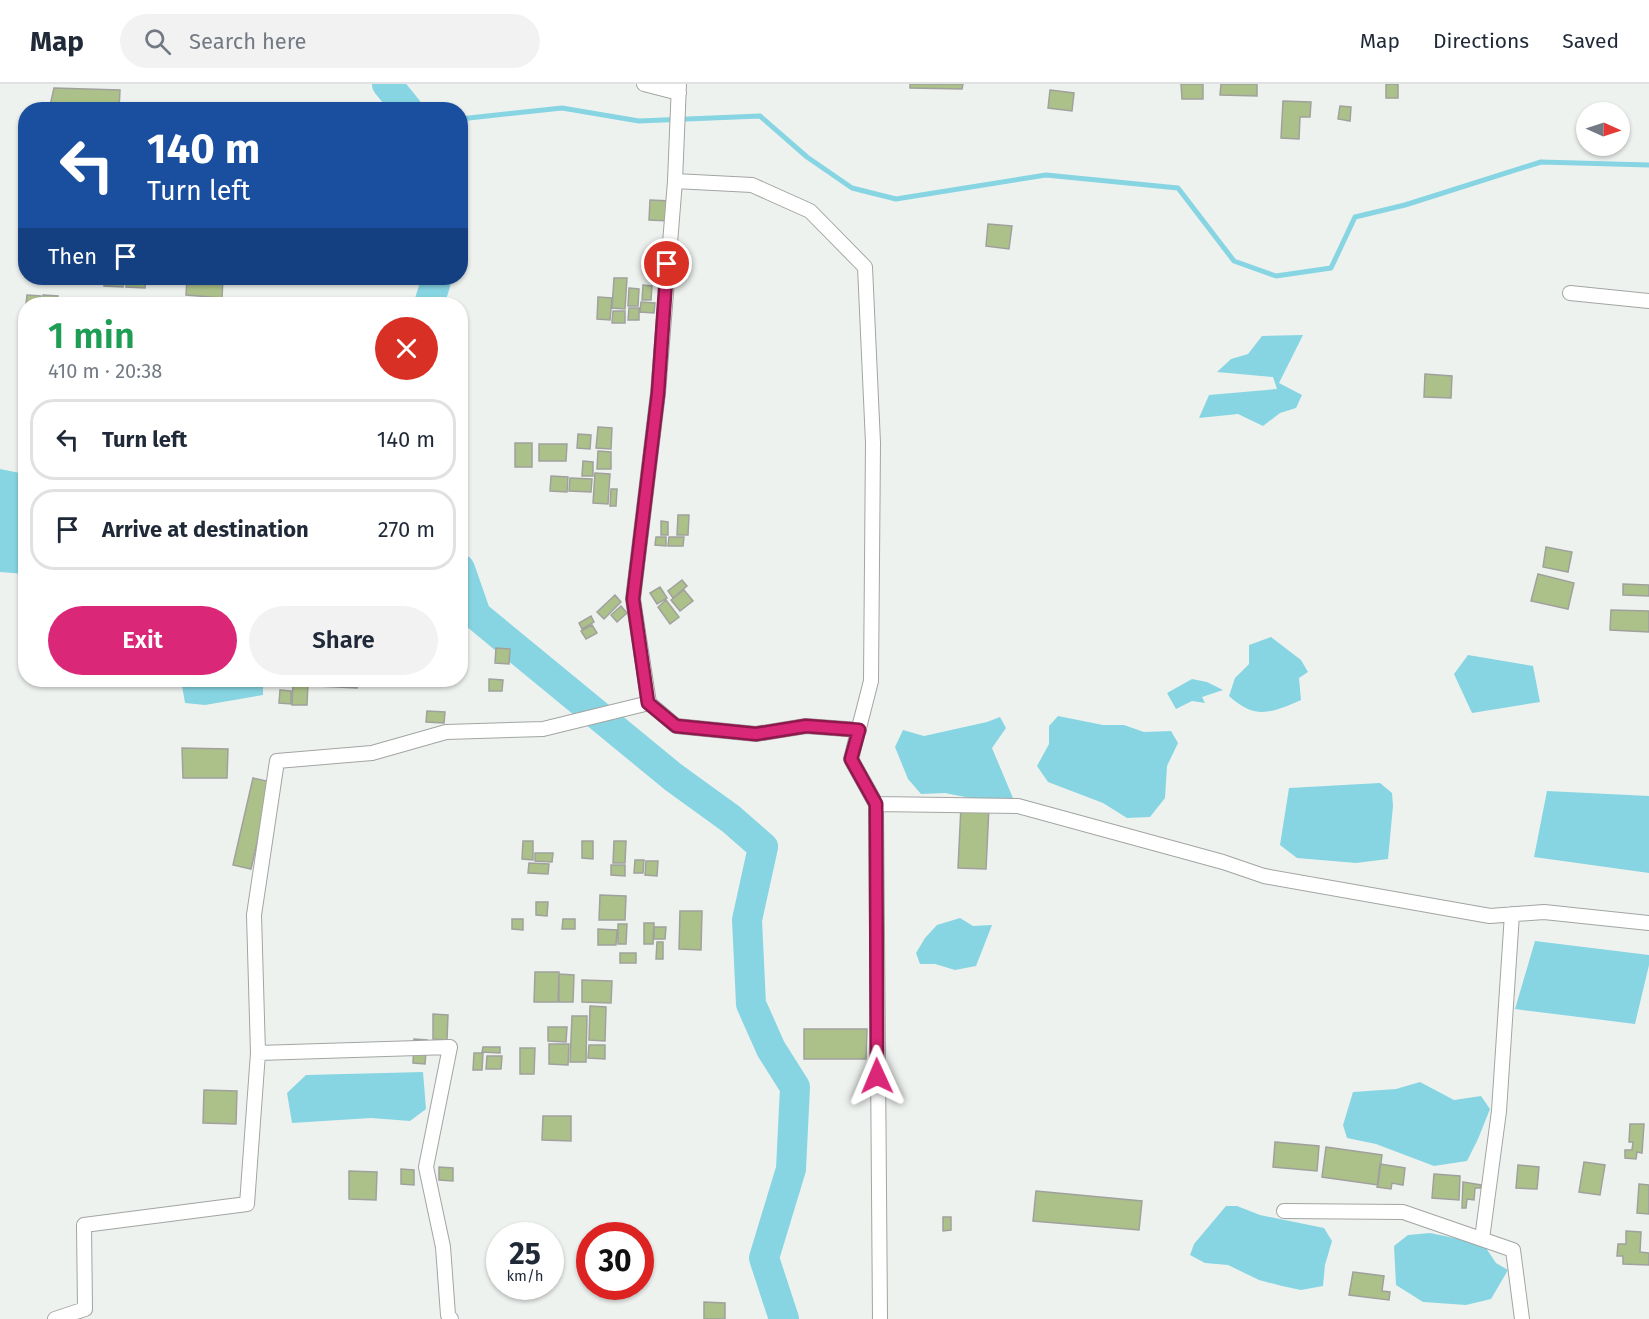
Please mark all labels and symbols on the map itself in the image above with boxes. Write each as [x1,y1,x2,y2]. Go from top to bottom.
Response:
north arrow [1576,102,1630,156]
pin [641,238,692,289]
position arrow [845,1044,909,1108]
speed limit sign: 30 [576,1222,654,1300]

